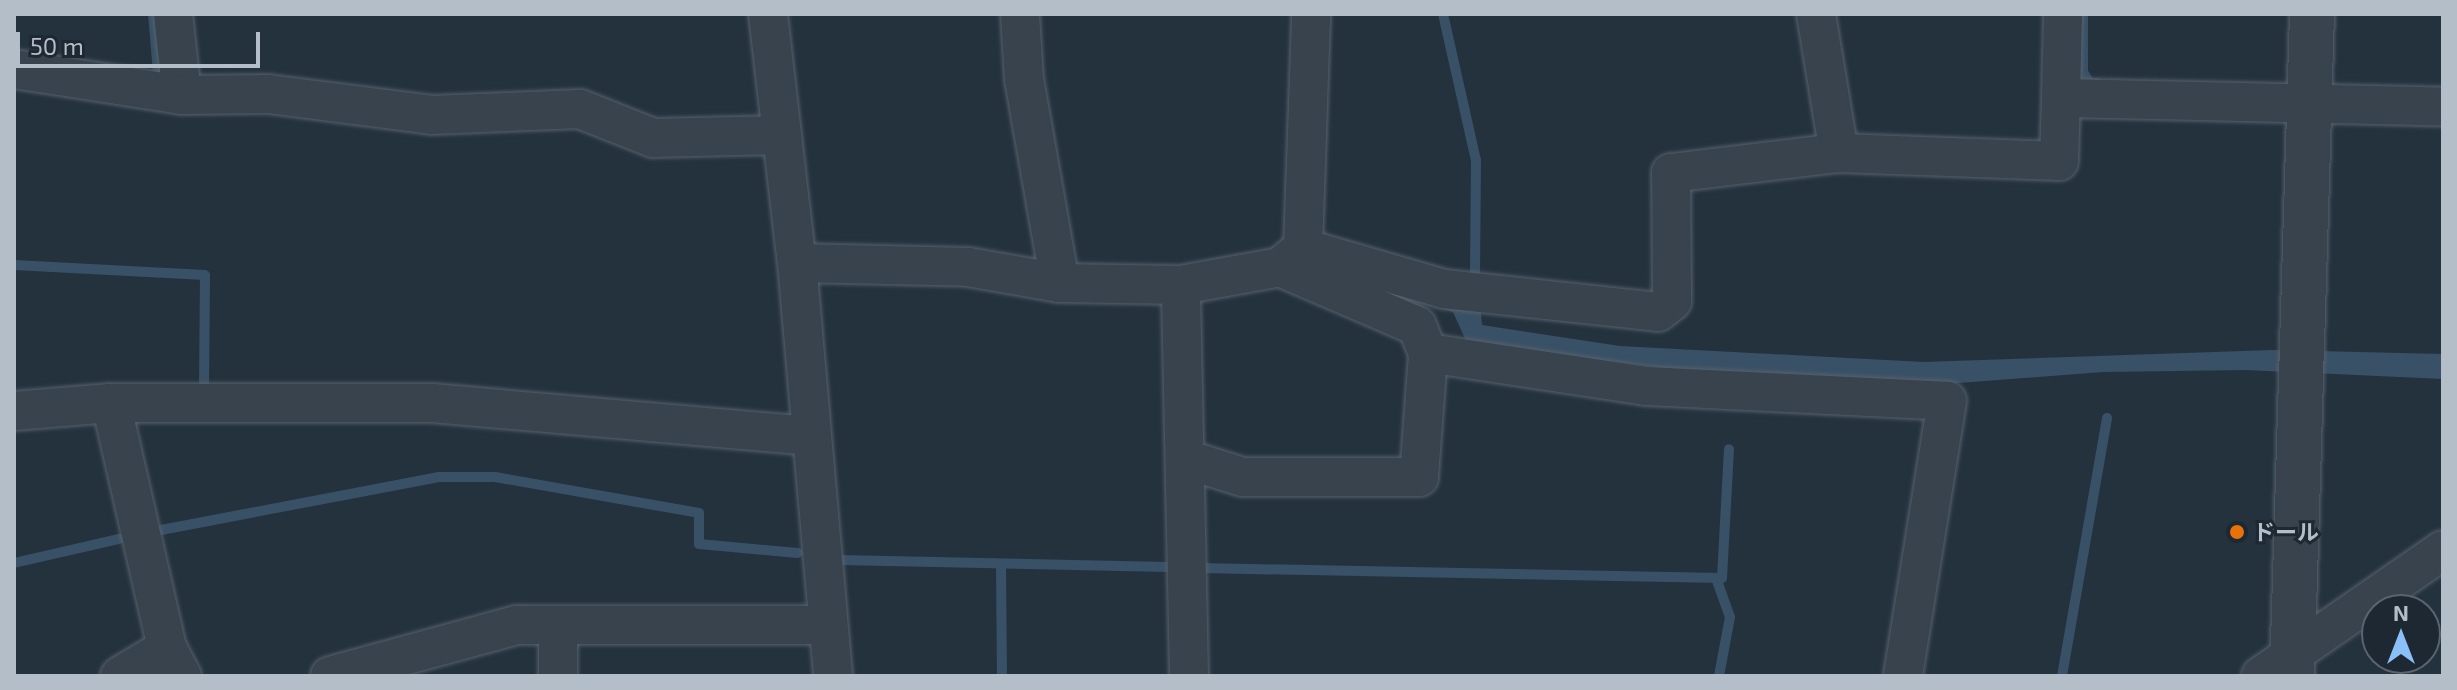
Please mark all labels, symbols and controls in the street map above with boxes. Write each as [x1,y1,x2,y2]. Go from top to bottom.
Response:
scale bar [20,16,264,66]
text: 50 m [30,31,84,60]
place label: ドール [2253,519,2319,545]
marker: ドール [2228,523,2246,541]
north arrow [2361,594,2441,674]
text: N [2393,599,2409,625]

